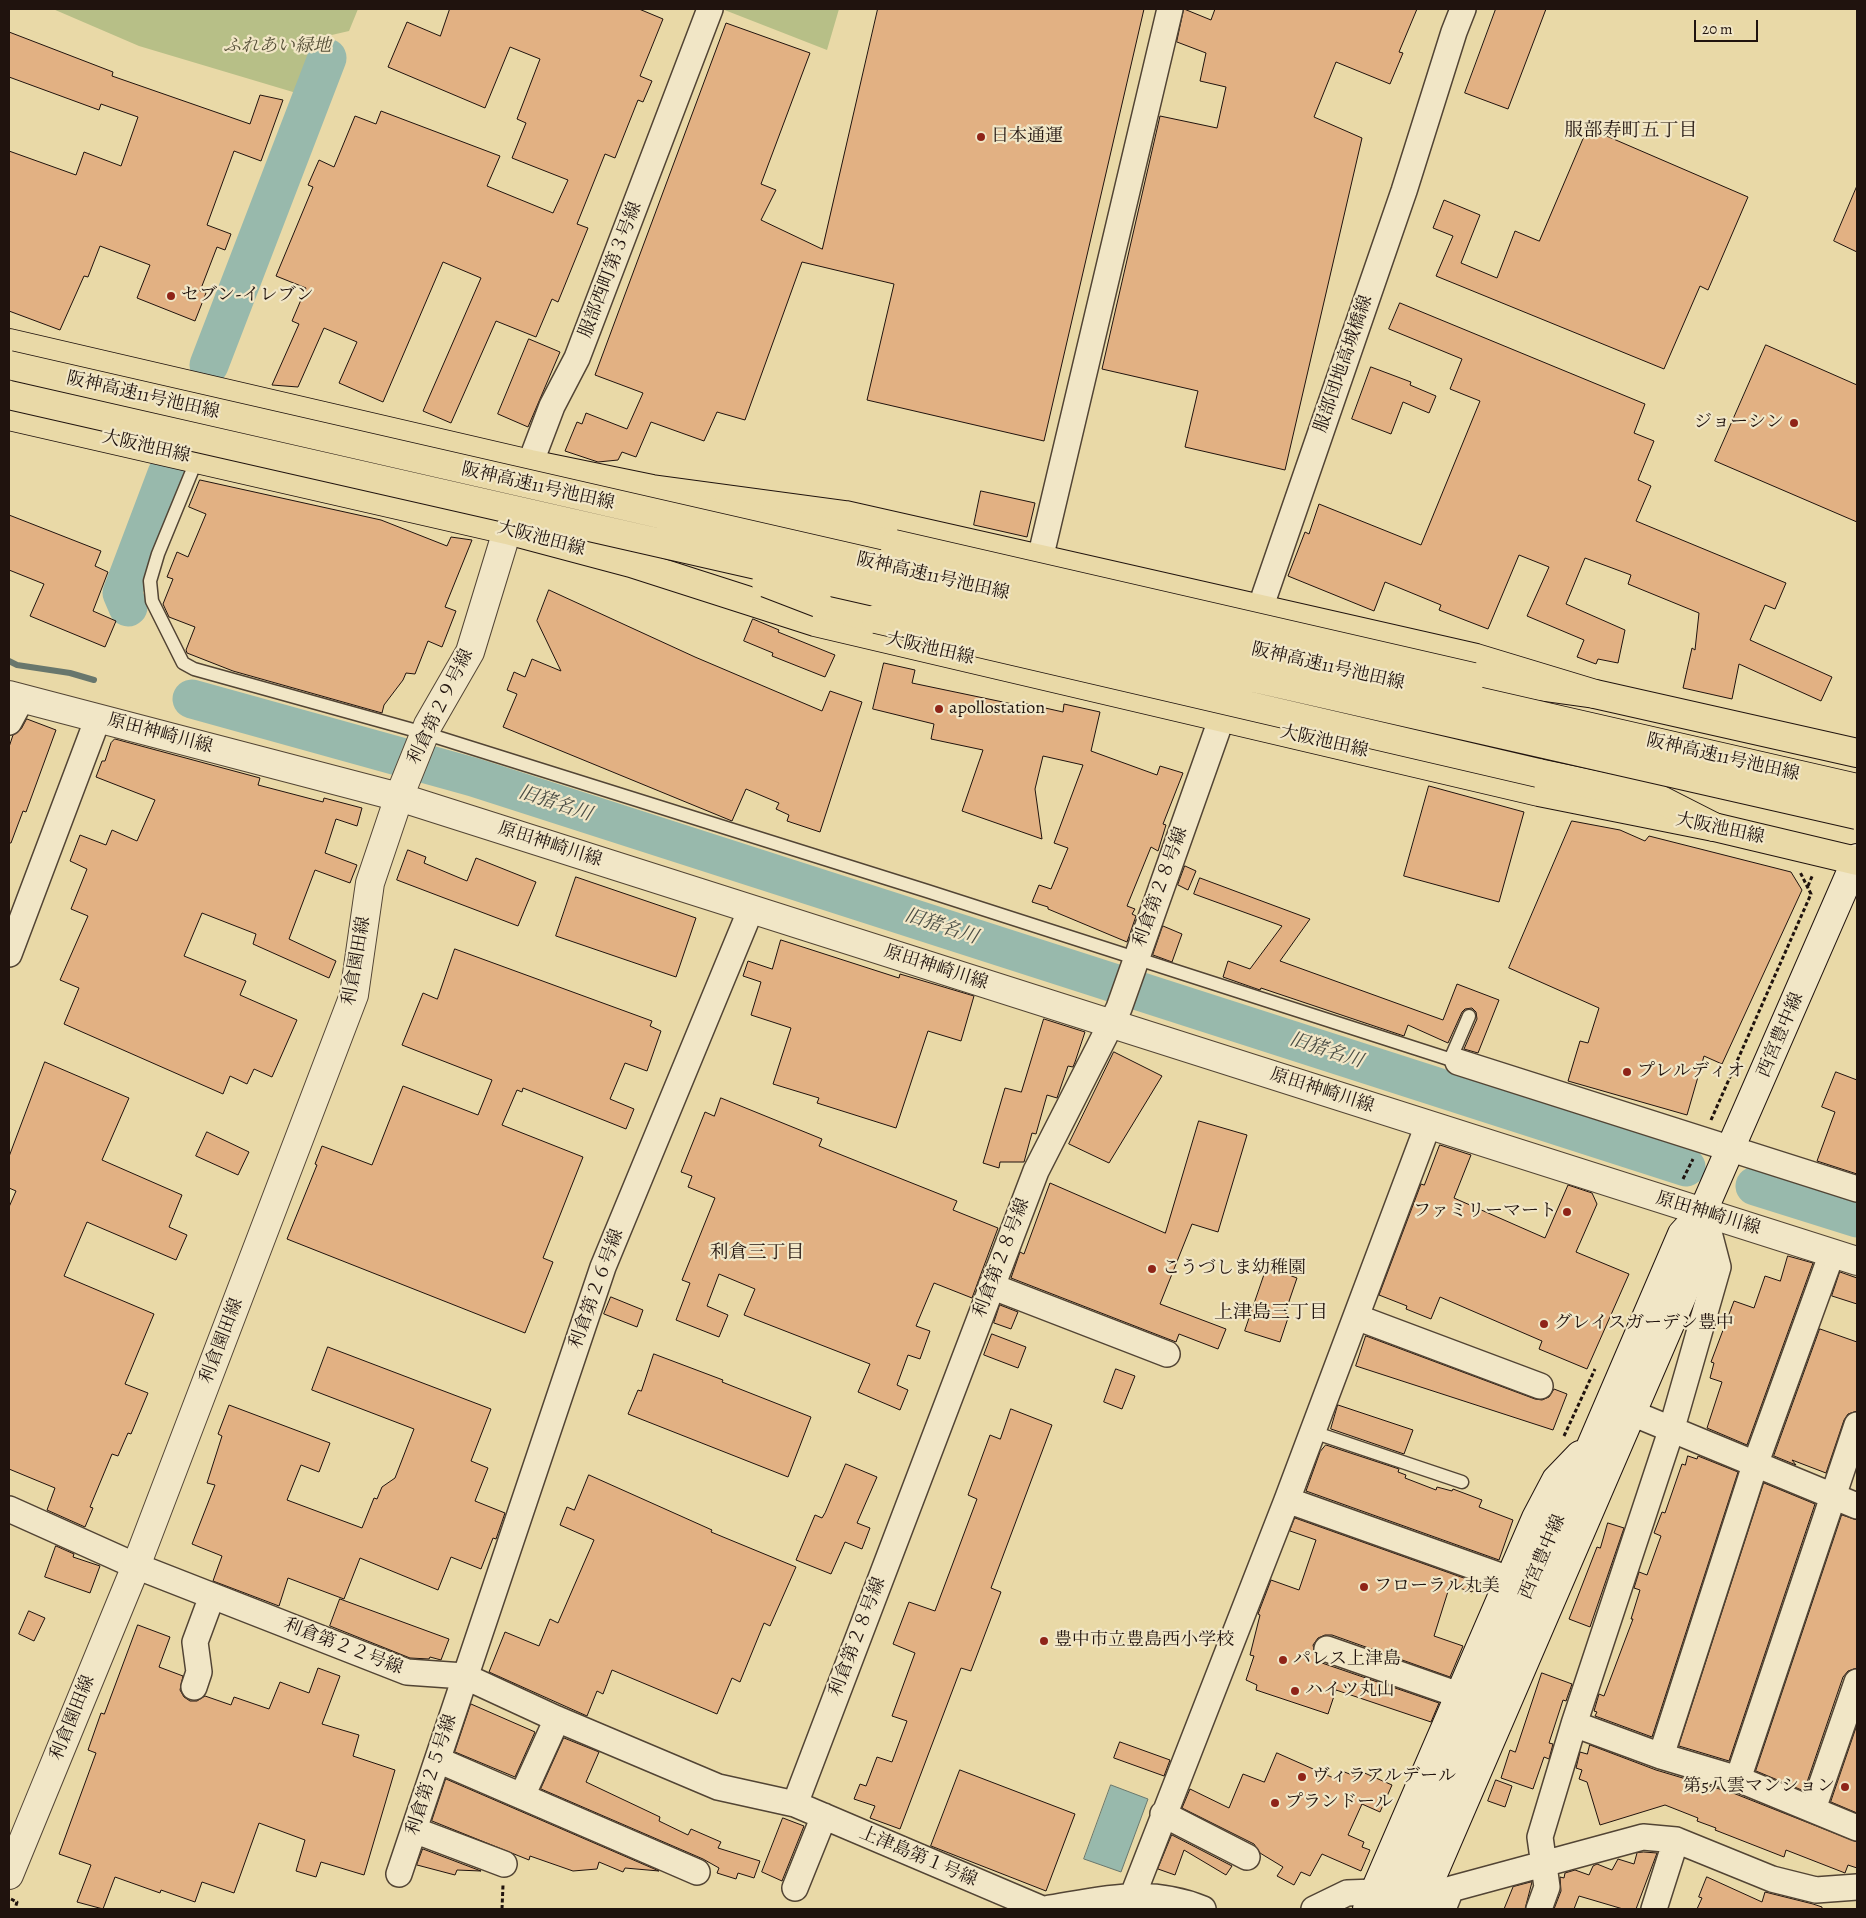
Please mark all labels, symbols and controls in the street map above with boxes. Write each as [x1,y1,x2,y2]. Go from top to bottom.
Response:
scale bar [1696,10,1760,42]
text: 20 m [1702,19,1733,39]
park label: ふれあい緑地 [223,36,331,58]
district label: 服部寿町五丁目 [1565,120,1697,142]
place label: 日本通運 [991,126,1063,148]
marker: 日本通運 [975,131,987,143]
street label: 服部西町第３号線 [575,199,647,341]
place label: セブン-イレブン [181,285,314,307]
marker: セブン-イレブン [165,290,177,302]
street label: 服部団地高城橋線 [1310,292,1378,436]
street label: 阪神高速11号池田線 [64,368,222,424]
place label: ジョーシン [1694,412,1784,434]
marker: ジョーシン [1788,417,1800,429]
street label: 大阪池田線 [100,426,192,468]
street label: 阪神高速11号池田線 [459,459,617,515]
street label: 大阪池田線 [495,517,587,561]
street label: 阪神高速11号池田線 [854,549,1012,605]
street label: 大阪池田線 [884,628,976,670]
street label: 阪神高速11号池田線 [1249,639,1407,695]
street label: 利倉第２９号線 [404,646,478,768]
place label: apollostation [949,698,1045,720]
marker: apollostation [933,703,945,715]
street label: 原田神崎川線 [105,710,215,758]
street label: 大阪池田線 [1278,721,1370,763]
street label: 阪神高速11号池田線 [1644,730,1802,786]
water label: 旧猪名川 [515,781,595,827]
street label: 大阪池田線 [1674,809,1766,849]
street label: 原田神崎川線 [495,818,605,872]
street label: 利倉第２８号線 [1129,824,1193,950]
water label: 旧猪名川 [901,904,981,950]
street label: 利倉園田線 [339,915,375,1007]
street label: 原田神崎川線 [881,941,991,995]
street label: 西宮豊中線 [1753,989,1809,1081]
water label: 旧猪名川 [1286,1028,1366,1074]
place label: プレルディオ [1637,1061,1745,1083]
street label: 原田神崎川線 [1267,1064,1377,1118]
marker: プレルディオ [1621,1066,1633,1078]
street label: 原田神崎川線 [1653,1188,1763,1240]
street label: 利倉第２８号線 [969,1195,1035,1321]
place label: ファミリーマート [1413,1201,1557,1223]
marker: ファミリーマート [1561,1206,1573,1218]
street label: 利倉第２６号線 [565,1226,629,1352]
district label: 利倉三丁目 [710,1242,804,1264]
place label: こうづしま幼稚園 [1162,1258,1306,1280]
marker: こうづしま幼稚園 [1146,1263,1158,1275]
street label: 利倉園田線 [196,1295,248,1387]
district label: 上津島三丁目 [1214,1302,1328,1324]
place label: グレイスガーデン豊中 [1554,1313,1734,1335]
marker: グレイスガーデン豊中 [1538,1318,1550,1330]
street label: 西宮豊中線 [1515,1511,1571,1603]
street label: 利倉第２８号線 [825,1574,891,1700]
place label: フローラル丸美 [1374,1576,1500,1598]
marker: フローラル丸美 [1358,1581,1370,1593]
street label: 利倉第２２号線 [280,1614,406,1680]
place label: 豊中市立豊島西小学校 [1054,1630,1234,1652]
marker: 豊中市立豊島西小学校 [1038,1635,1050,1647]
place label: パレス上津島 [1293,1649,1401,1671]
marker: パレス上津島 [1277,1654,1289,1666]
street label: 利倉園田線 [46,1672,100,1764]
place label: ハイツ丸山 [1305,1680,1395,1702]
marker: ハイツ丸山 [1289,1685,1301,1697]
street label: 利倉第２５号線 [402,1712,462,1838]
place label: ヴィラアルデール [1312,1766,1456,1788]
marker: ヴィラアルデール [1296,1771,1308,1783]
place label: 第5八雲マンション [1683,1776,1835,1798]
marker: 第5八雲マンション [1839,1781,1851,1793]
place label: プランドール [1285,1792,1393,1814]
marker: プランドール [1269,1797,1281,1809]
street label: 上津島第１号線 [856,1822,980,1892]

